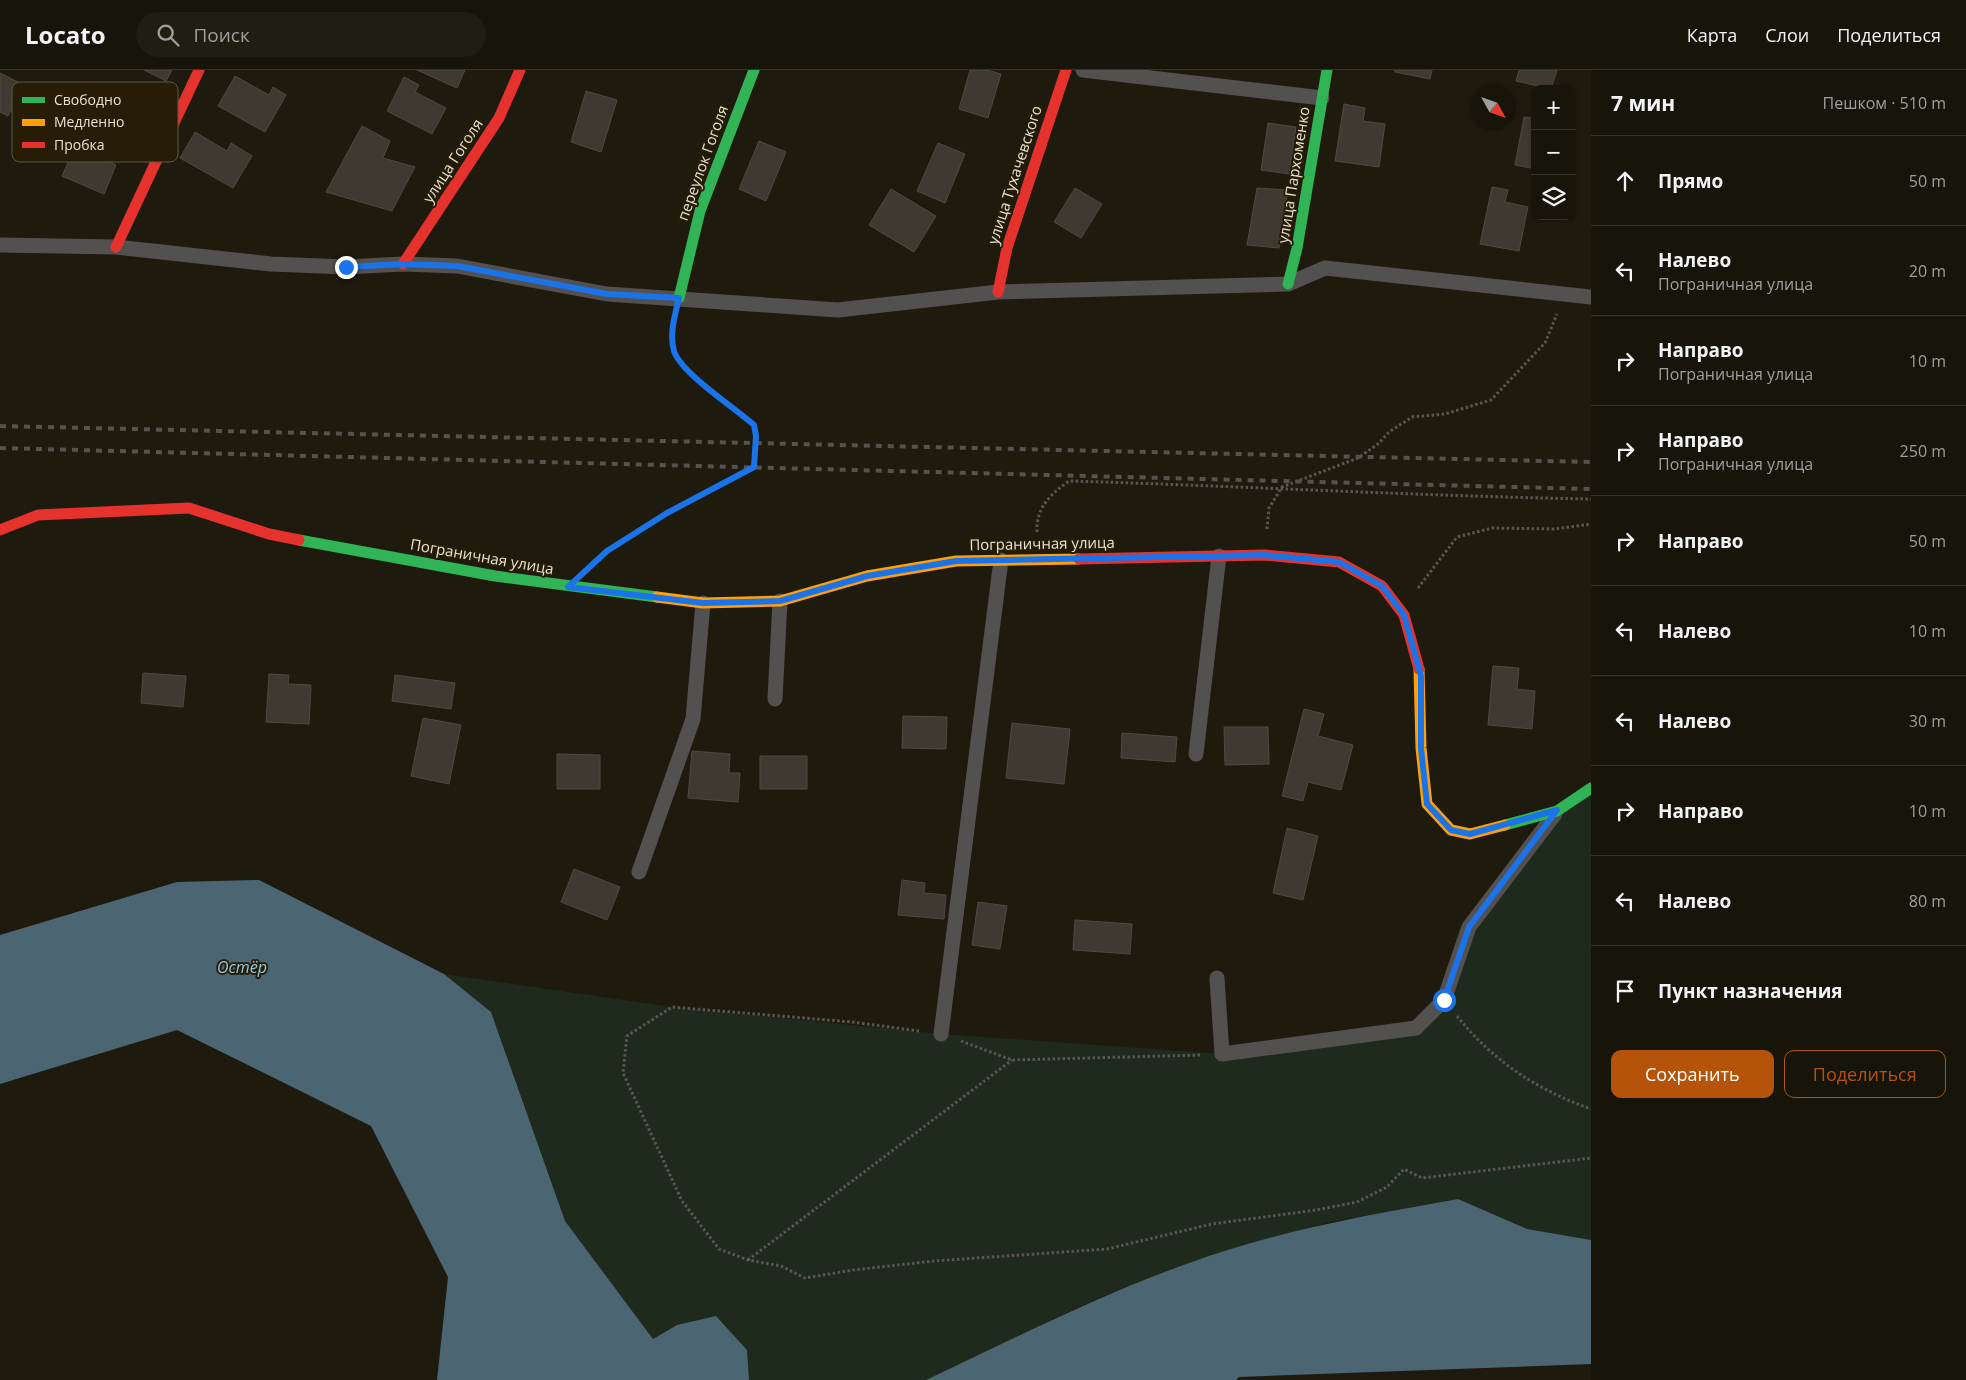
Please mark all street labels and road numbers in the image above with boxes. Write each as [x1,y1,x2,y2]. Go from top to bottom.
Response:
street label: переулок Гоголя [672,102,732,223]
street label: улица Тухачевского [982,103,1046,247]
street label: улица Пархоменко [1272,105,1314,245]
street label: улица Гоголя [418,115,487,206]
street label: Пограничная улица [969,532,1115,554]
street label: Пограничная улица [409,534,556,578]

